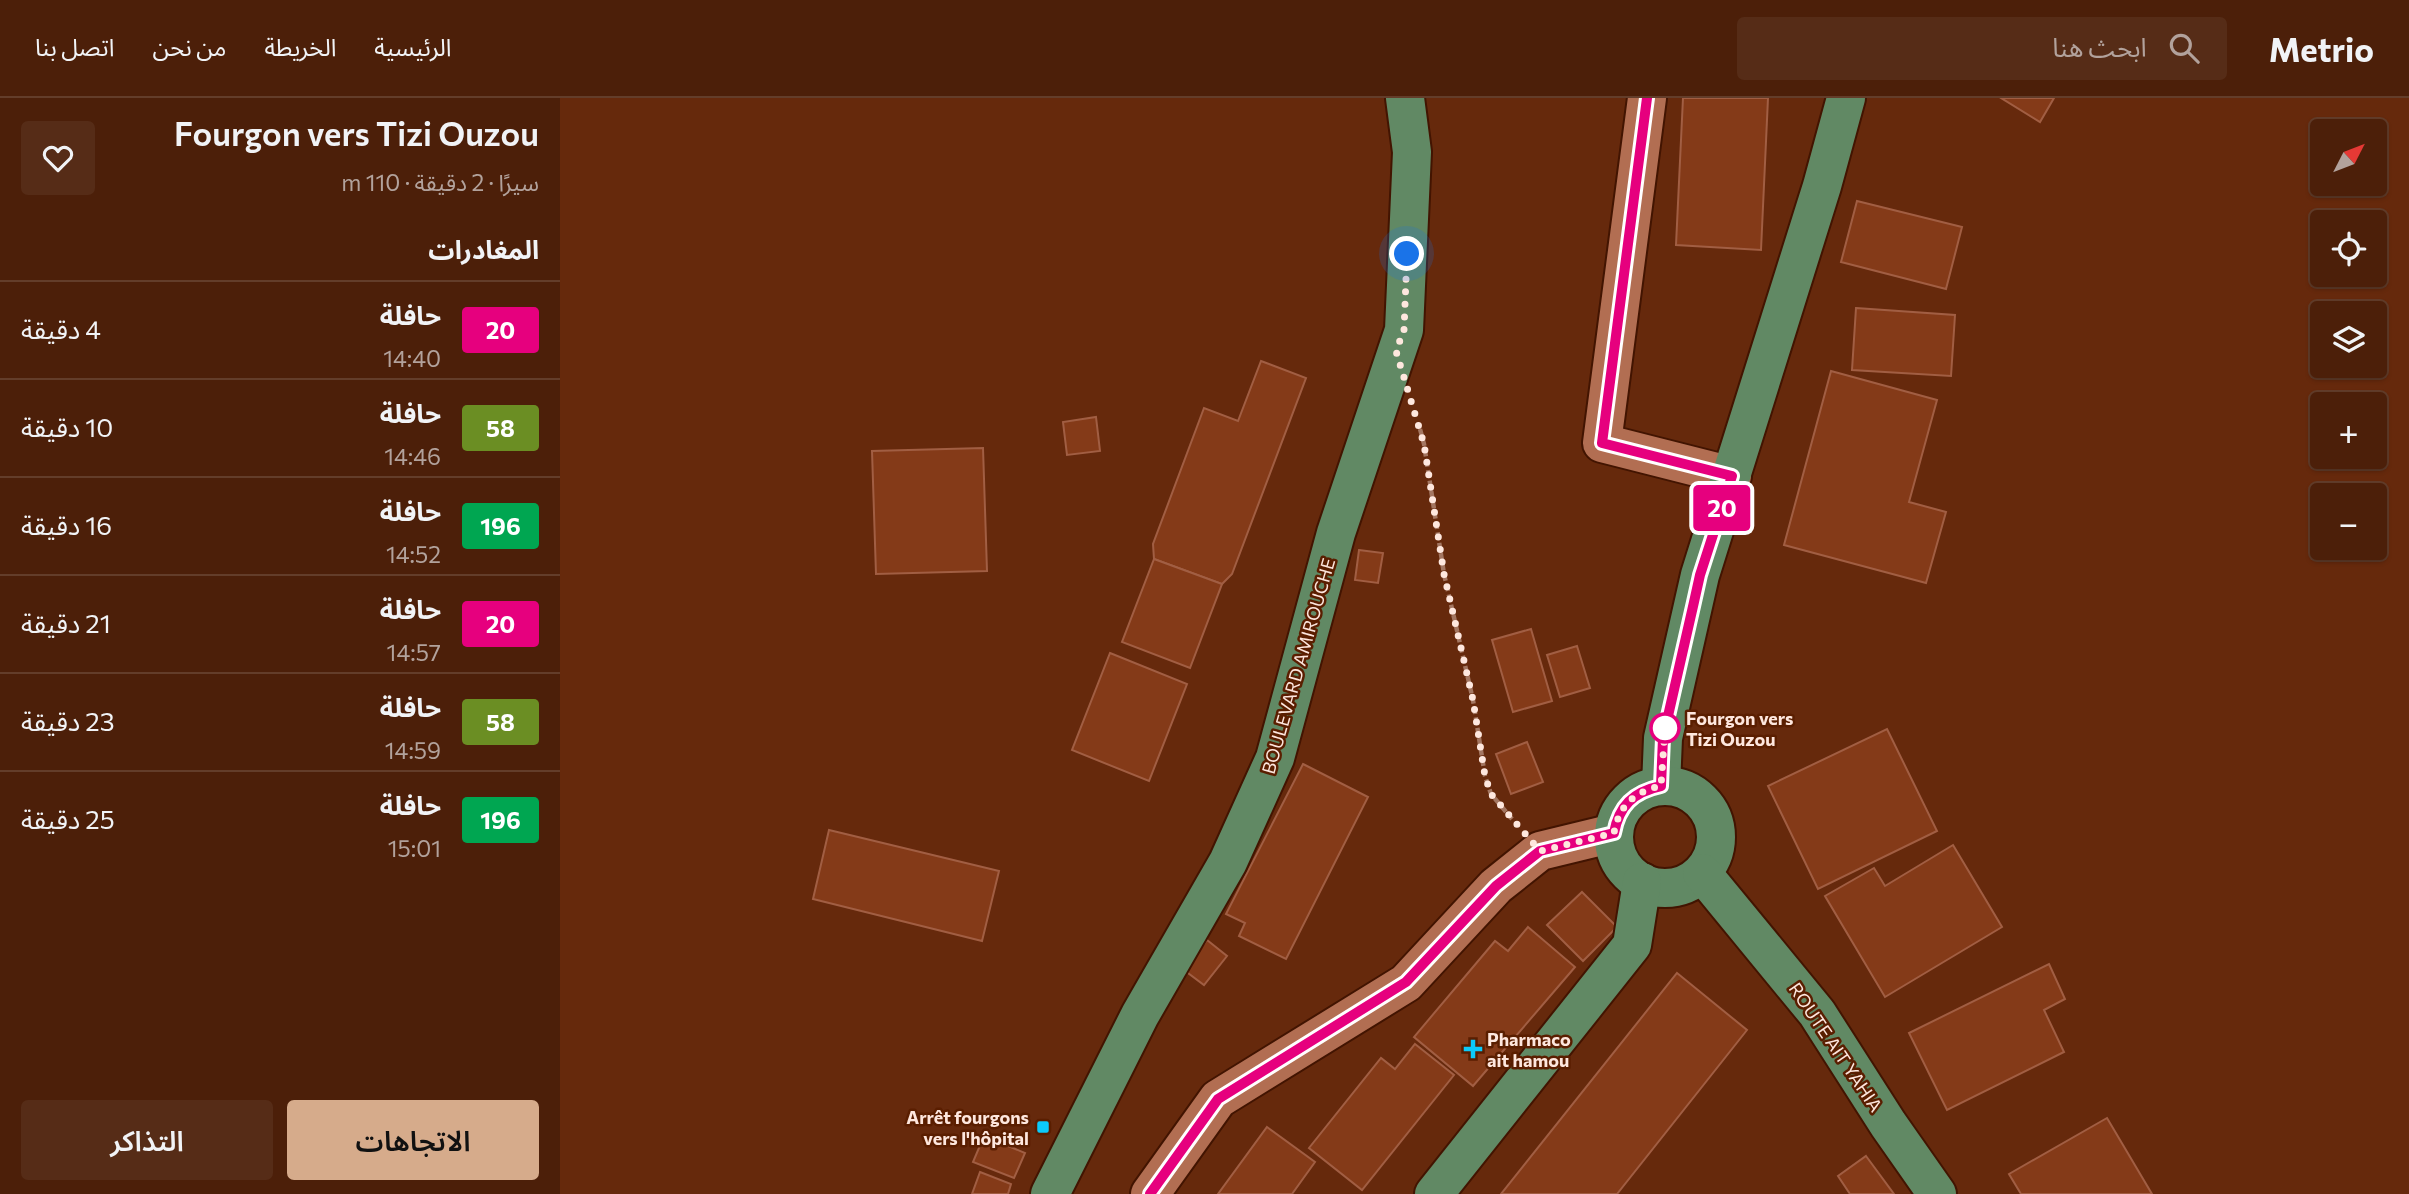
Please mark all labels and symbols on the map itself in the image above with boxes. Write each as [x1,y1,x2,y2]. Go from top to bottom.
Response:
north arrow [2310,119,2387,196]
your location [1389,236,1424,271]
line badge: 20 [1690,485,1754,531]
street label: BOULEVARD AMIROUCHE [1257,556,1339,776]
place label: Fourgon vers Tizi Ouzou [1686,707,1793,750]
marker: Fourgon vers Tizi Ouzou [1650,713,1680,743]
street label: ROUTE AIT YAHIA [1785,978,1887,1116]
place label: Pharmaco ait hamou [1487,1028,1571,1071]
marker: Pharmaco ait hamou [1465,1041,1481,1057]
place label: Arrêt fourgons vers l'hôpital [906,1106,1029,1149]
marker: Arrêt fourgons vers l'hôpital [1035,1119,1051,1135]

